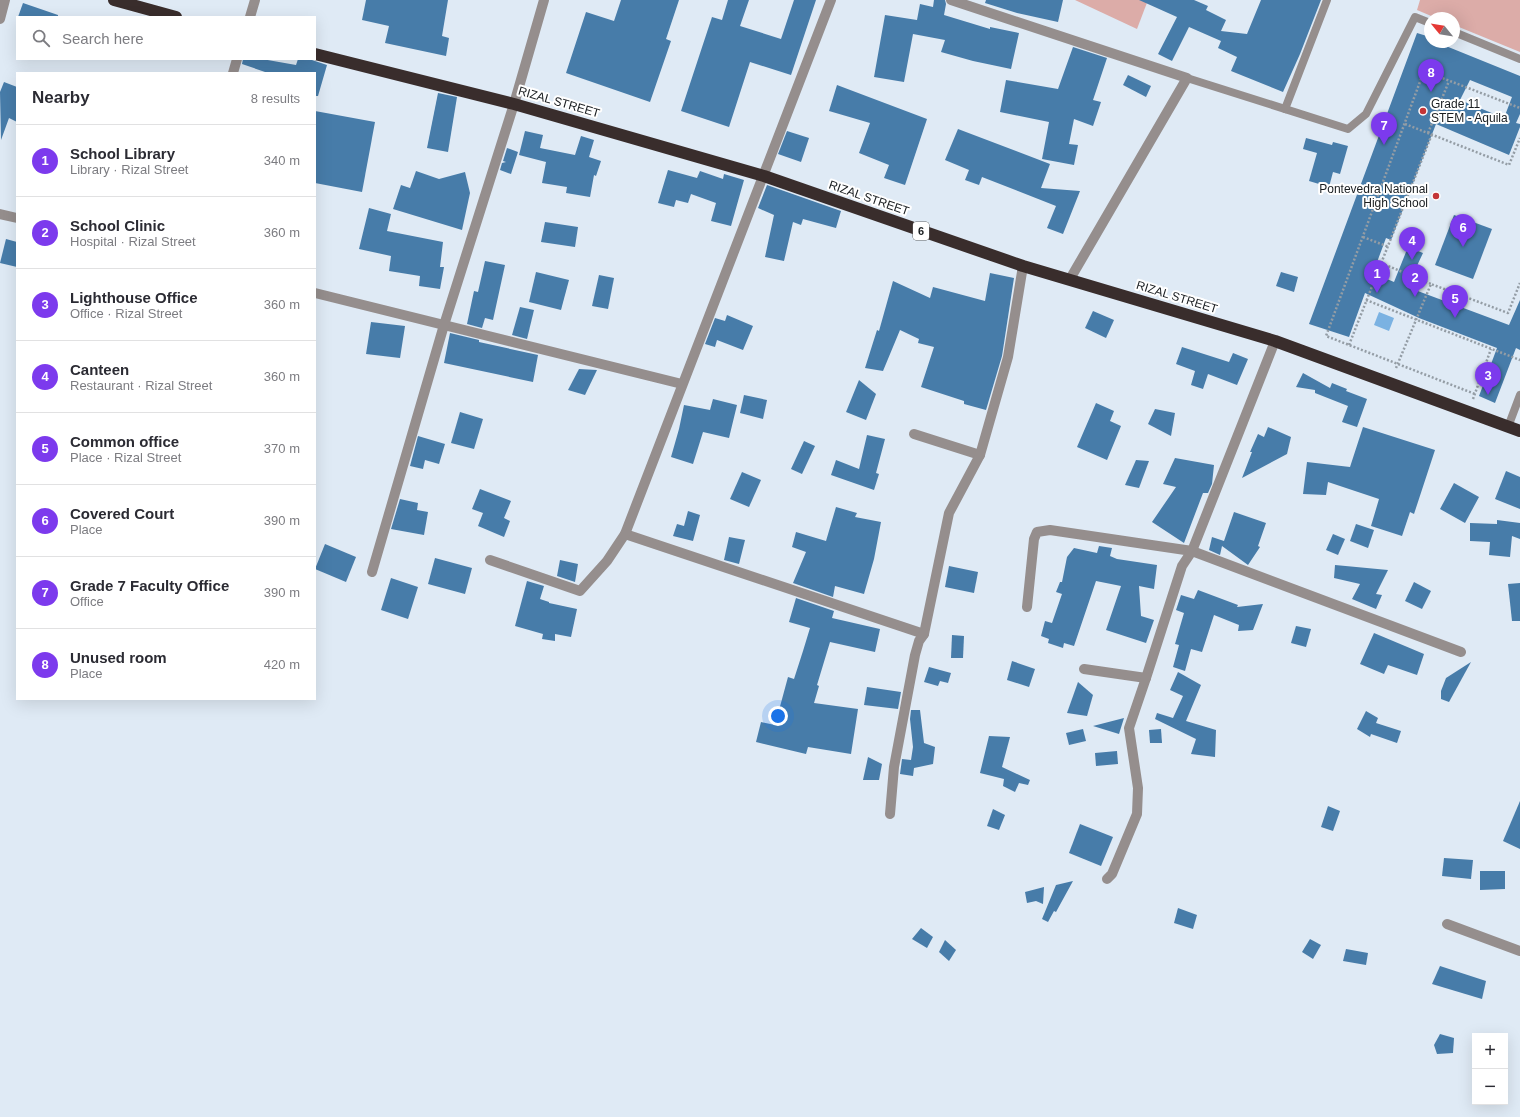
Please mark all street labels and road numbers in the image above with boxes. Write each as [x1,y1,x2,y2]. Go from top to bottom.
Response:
street label: RIZAL STREET [517,84,602,121]
street label: RIZAL STREET [827,178,912,219]
road number: 6 [913,222,929,240]
street label: RIZAL STREET [1135,278,1220,316]

